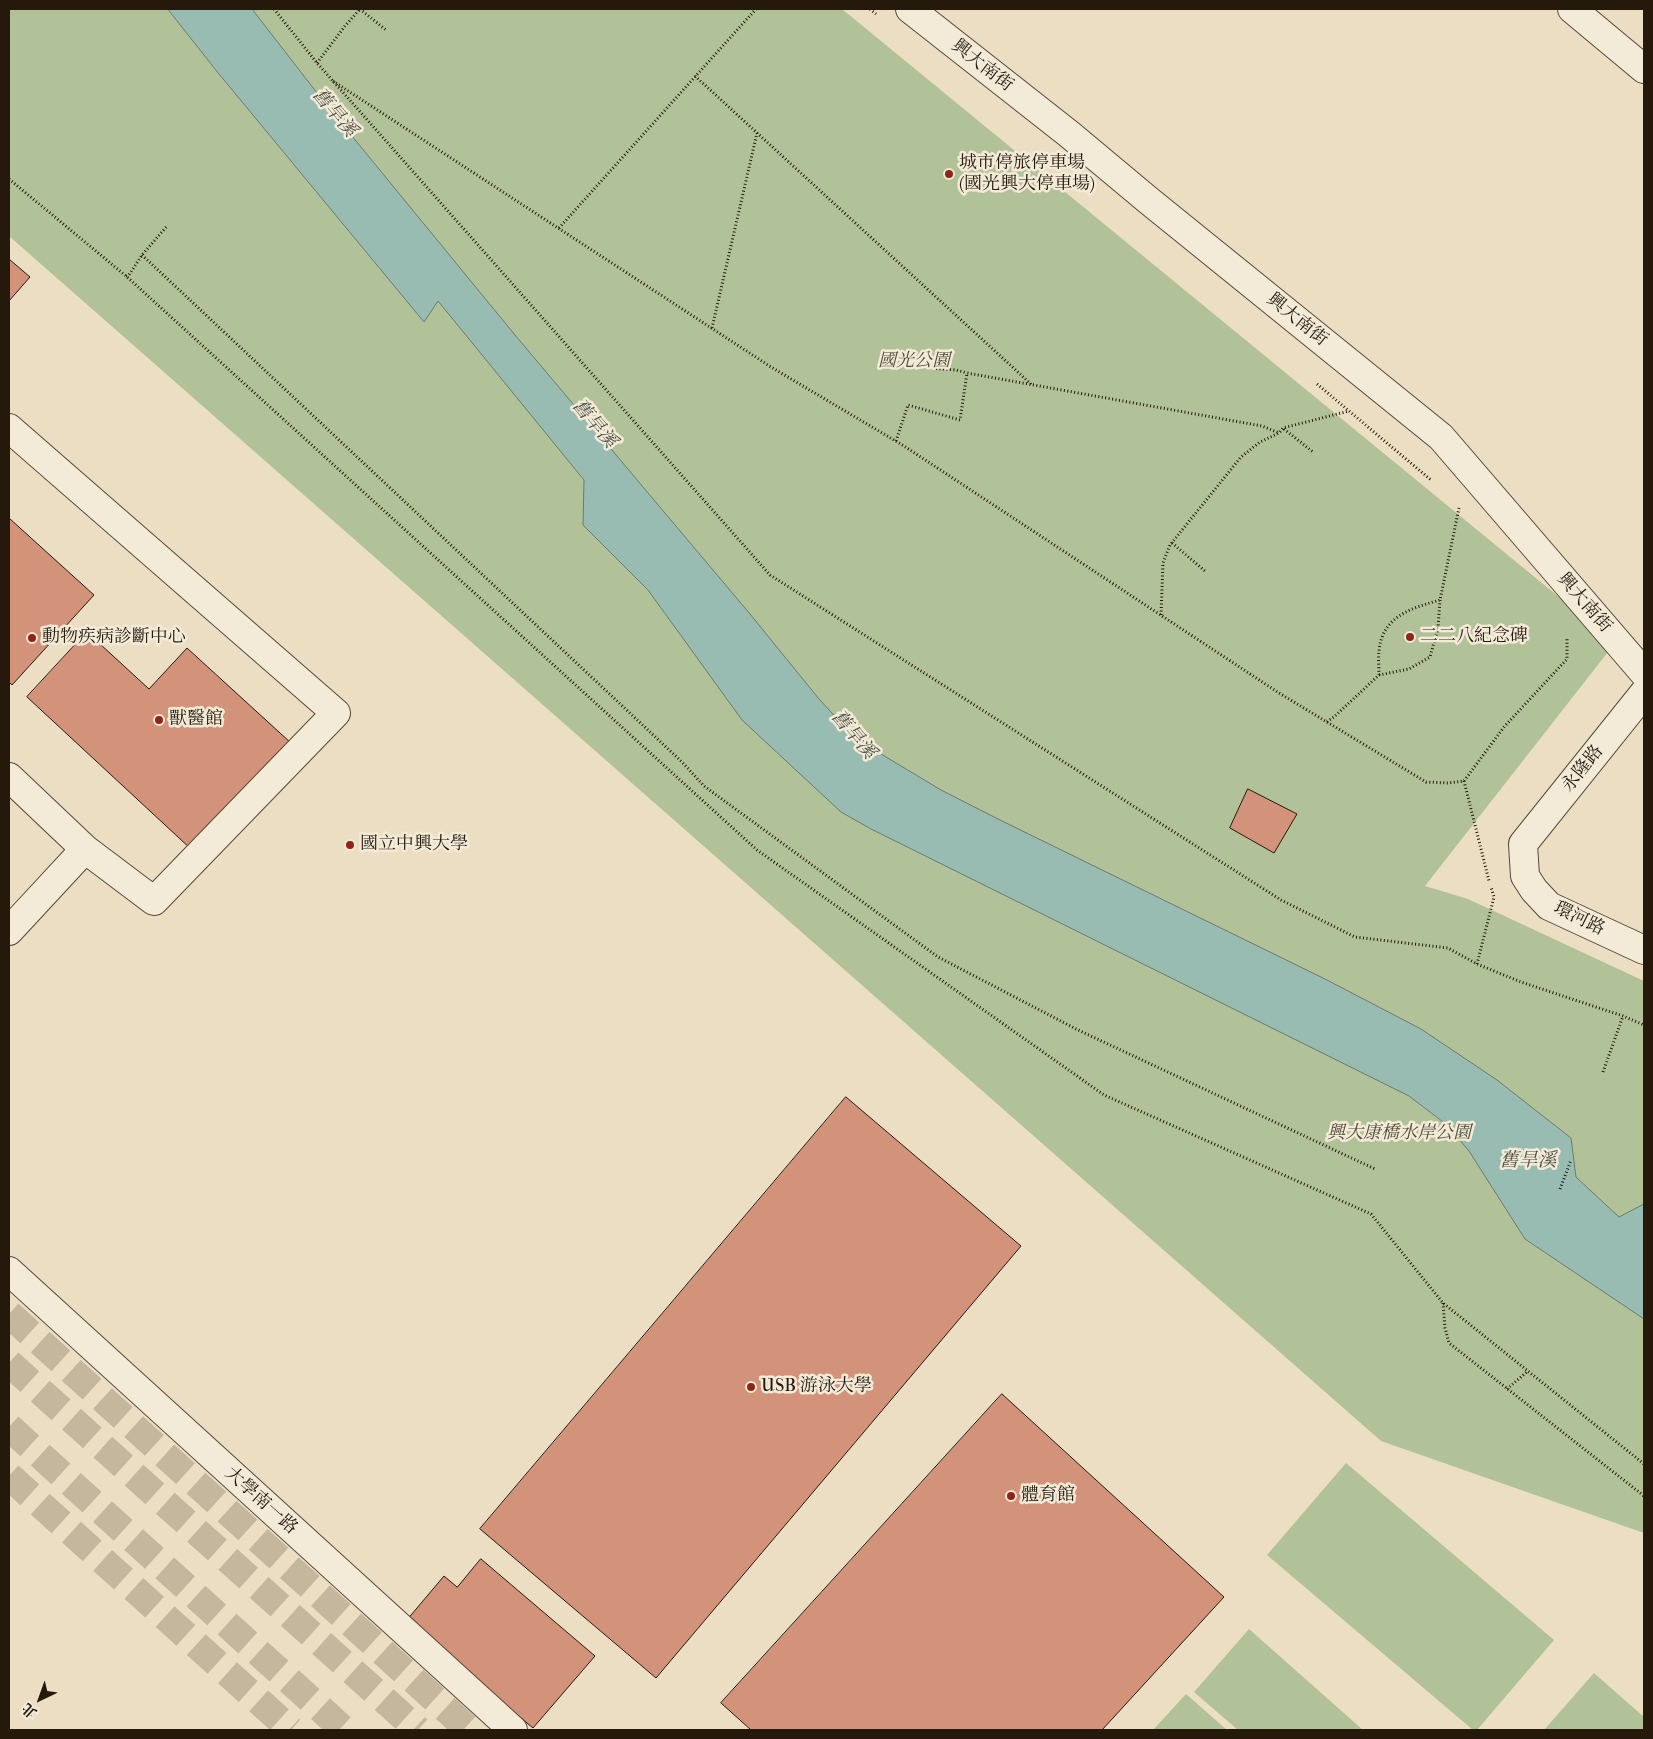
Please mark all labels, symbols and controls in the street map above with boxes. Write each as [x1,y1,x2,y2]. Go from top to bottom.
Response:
street label: 興大南街 [947,35,1017,97]
water label: 舊旱溪 [307,84,361,142]
place label: 城市停旅停車場 (國光興大停車場) [959,153,1095,195]
marker: 城市停旅停車場 (國光興大停車場) [943,168,955,180]
street label: 興大南街 [1262,289,1332,351]
park label: 國光公園 [878,351,950,373]
water label: 舊旱溪 [567,395,621,453]
street label: 興大南街 [1552,569,1616,637]
place label: 二二八紀念碑 [1420,626,1528,648]
place label: 動物疾病診斷中心 [42,627,186,649]
marker: 二二八紀念碑 [1404,631,1416,643]
marker: 動物疾病診斷中心 [26,632,38,644]
water label: 舊旱溪 [826,706,880,764]
place label: 獸醫館 [169,709,223,731]
marker: 獸醫館 [153,714,165,726]
street label: 永隆路 [1558,741,1608,797]
place label: 國立中興大學 [360,834,468,856]
marker: 國立中興大學 [344,839,356,851]
street label: 環河路 [1550,897,1608,941]
park label: 興大康橋水岸公園 [1327,1123,1471,1145]
water label: 舊旱溪 [1500,1150,1556,1172]
place label: USB 游泳大學 [761,1376,872,1398]
marker: USB 游泳大學 [745,1381,757,1393]
street label: 大學南一路 [220,1463,302,1539]
place label: 體育館 [1021,1485,1075,1507]
marker: 體育館 [1005,1490,1017,1502]
north arrow [15,1674,65,1724]
text: 北 [19,1700,41,1722]

